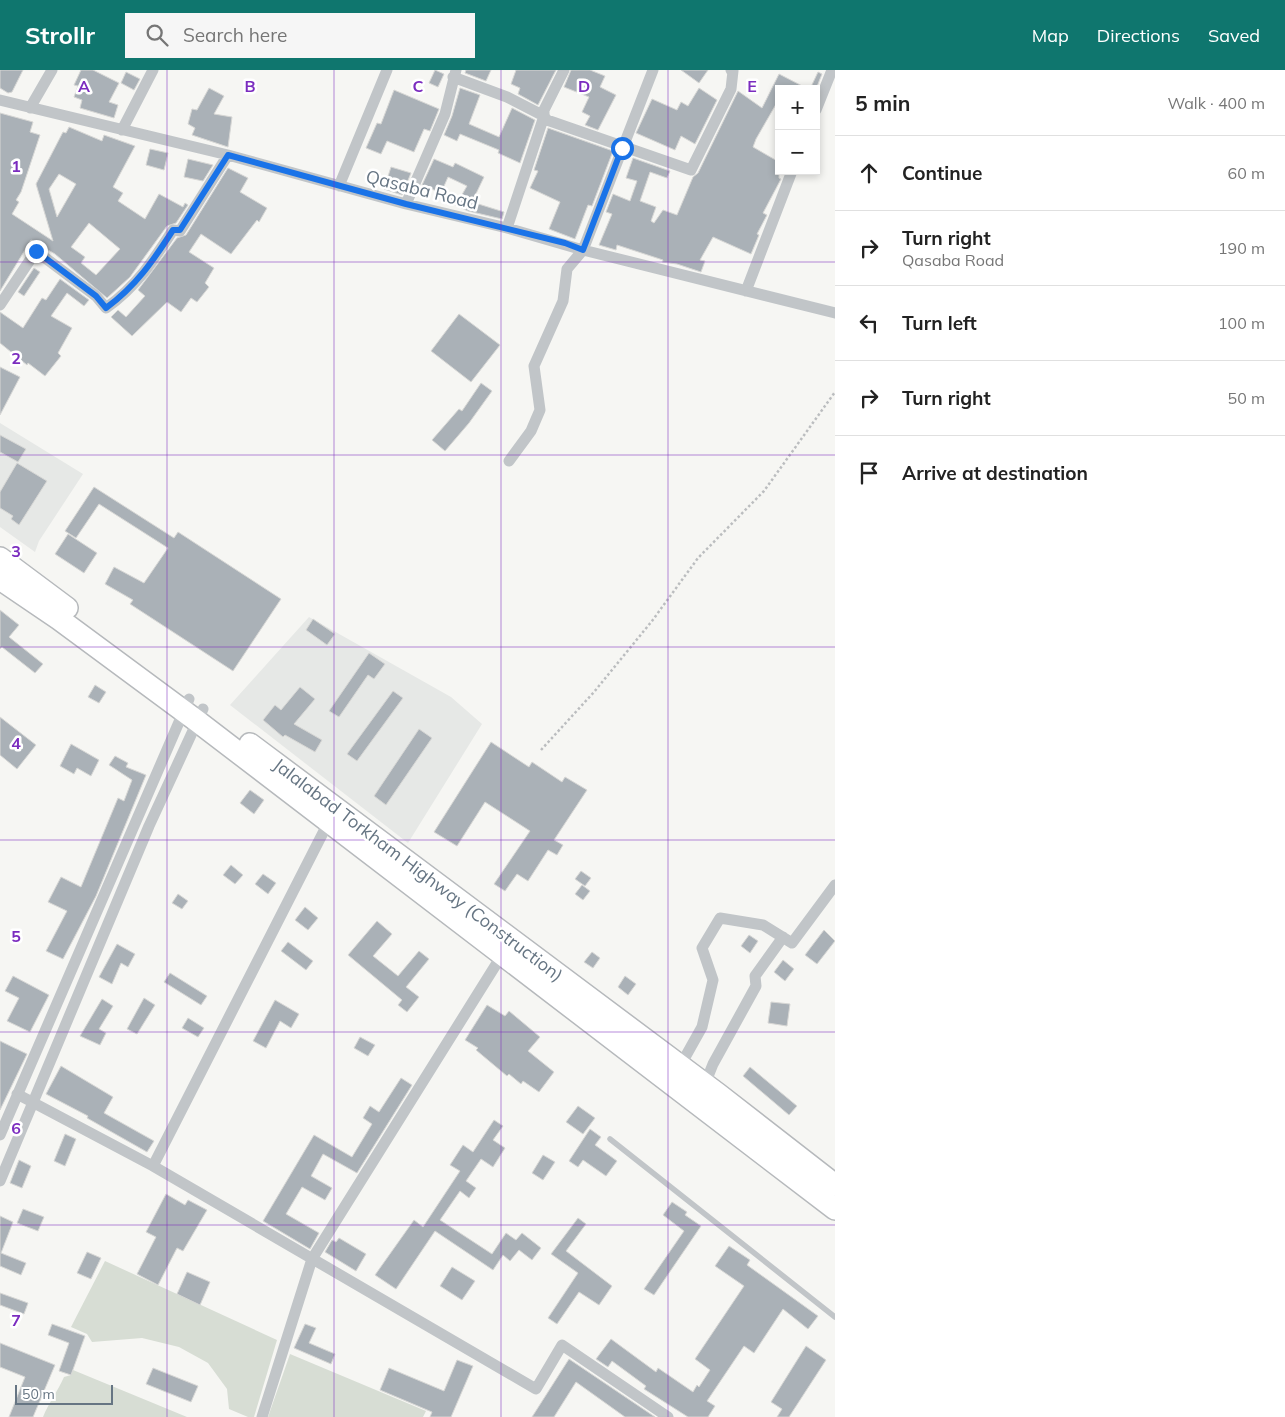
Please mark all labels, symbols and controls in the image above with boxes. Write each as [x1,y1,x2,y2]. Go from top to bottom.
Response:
search box [125,13,475,58]
text: Strollr [25,20,95,50]
icon: search [143,21,171,49]
text: Search here [183,23,287,47]
text: Map [1032,24,1069,47]
text: Directions [1097,24,1180,47]
text: Saved [1208,24,1260,47]
text: A [78,76,90,96]
text: B [244,76,256,96]
text: C [413,76,424,96]
text: D [578,76,590,96]
text: E [747,76,757,96]
map controls [775,85,820,175]
button: + [775,85,820,130]
text: 5 min [855,90,910,116]
text: Walk · 400 m [1167,93,1265,113]
button: − [775,130,820,175]
route start [611,137,634,160]
text: 1 [11,156,21,176]
icon: ahead [855,159,883,187]
text: Continue [902,161,982,185]
text: 60 m [1228,163,1265,183]
street label: Qasaba Road [364,164,481,215]
text: Turn right [902,226,991,250]
icon: right [855,234,883,262]
text: 190 m [1218,238,1265,258]
route end [25,240,48,263]
text: Qasaba Road [902,250,1004,270]
icon: left [855,309,883,337]
text: Turn left [902,311,977,335]
text: 100 m [1218,313,1265,333]
text: 2 [11,348,21,368]
icon: right [855,384,883,412]
text: Turn right [902,386,991,410]
text: 50 m [1228,388,1265,408]
icon: arrive [855,459,883,487]
text: Arrive at destination [902,461,1088,485]
text: 3 [11,541,21,561]
text: 4 [11,733,21,753]
street label: Jalalabad Torkham Highway (Construction) [269,753,568,986]
text: 5 [11,926,21,946]
text: 6 [11,1118,21,1138]
text: 7 [11,1310,21,1330]
scale bar [15,1382,112,1405]
text: 50 m [22,1385,55,1403]

